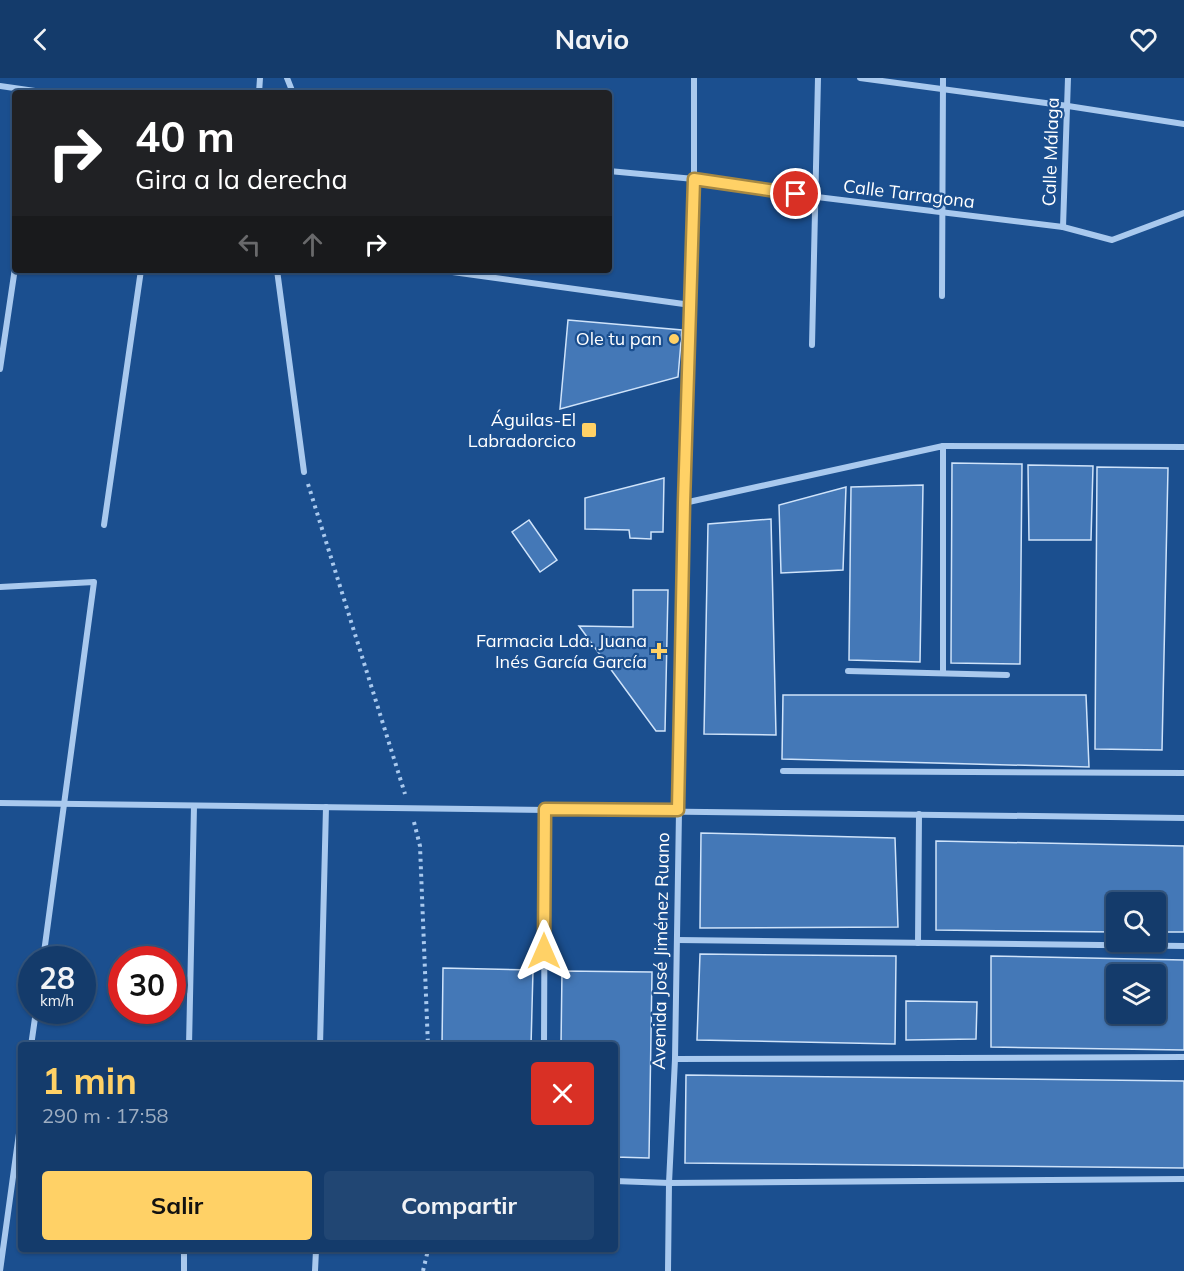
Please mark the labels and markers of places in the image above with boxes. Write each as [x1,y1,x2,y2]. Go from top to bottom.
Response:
pin [770,168,821,219]
place label: Ole tu pan [576,327,662,350]
marker: Ole tu pan [667,332,681,346]
place label: Águilas-El Labradorcico [468,408,576,452]
marker: Águilas-El Labradorcico [580,421,598,439]
place label: Farmacia Lda. Juana Inés García García [476,629,647,673]
marker: Farmacia Lda. Juana Inés García García [652,644,666,658]

